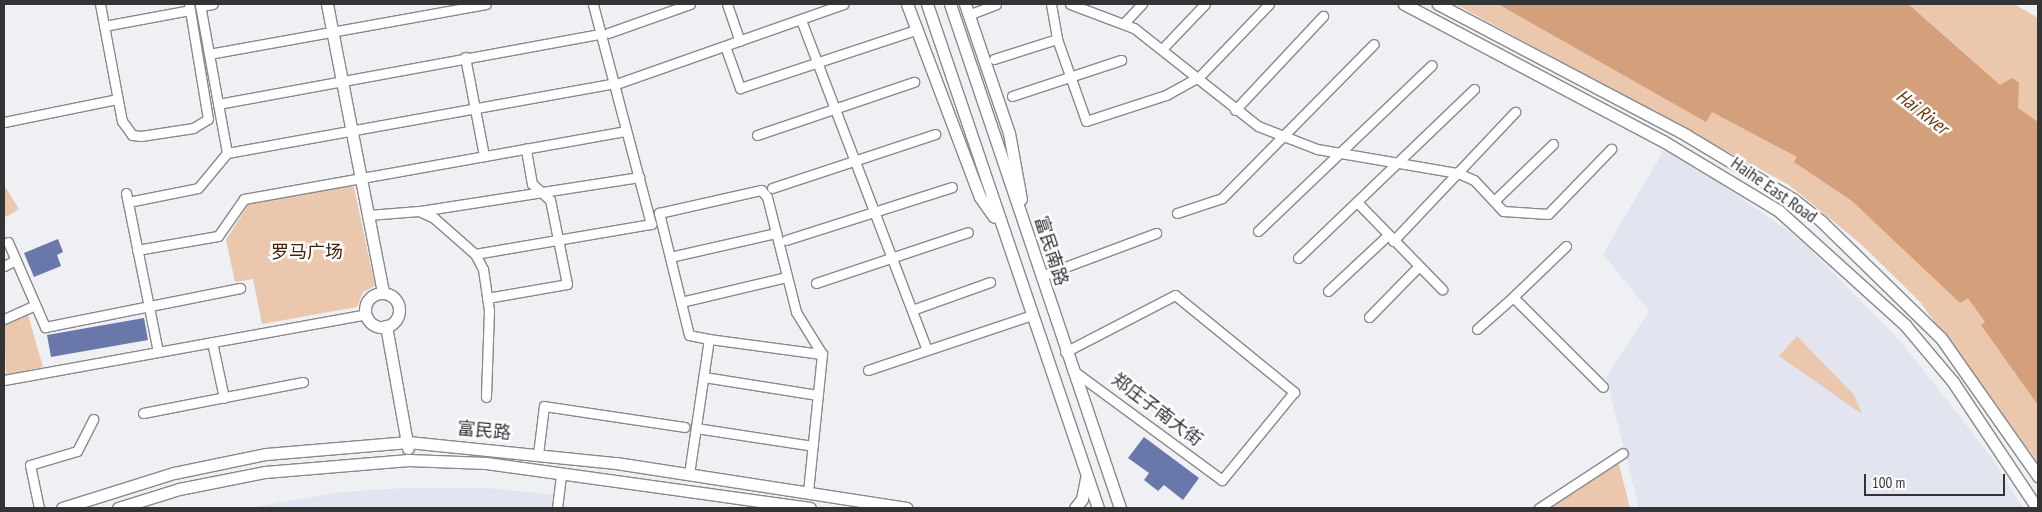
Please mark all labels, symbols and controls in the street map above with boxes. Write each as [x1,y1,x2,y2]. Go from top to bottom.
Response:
water label: Hai River [1891,85,1953,139]
street label: Haihe East Road [1727,152,1821,228]
street label: 富民南路 [1030,213,1072,289]
park label: 罗马广场 [271,241,343,263]
street label: 郑庄子南大街 [1107,369,1207,451]
street label: 富民路 [456,418,512,444]
scale bar [1867,464,2008,496]
text: 100 m [1872,473,1905,492]

